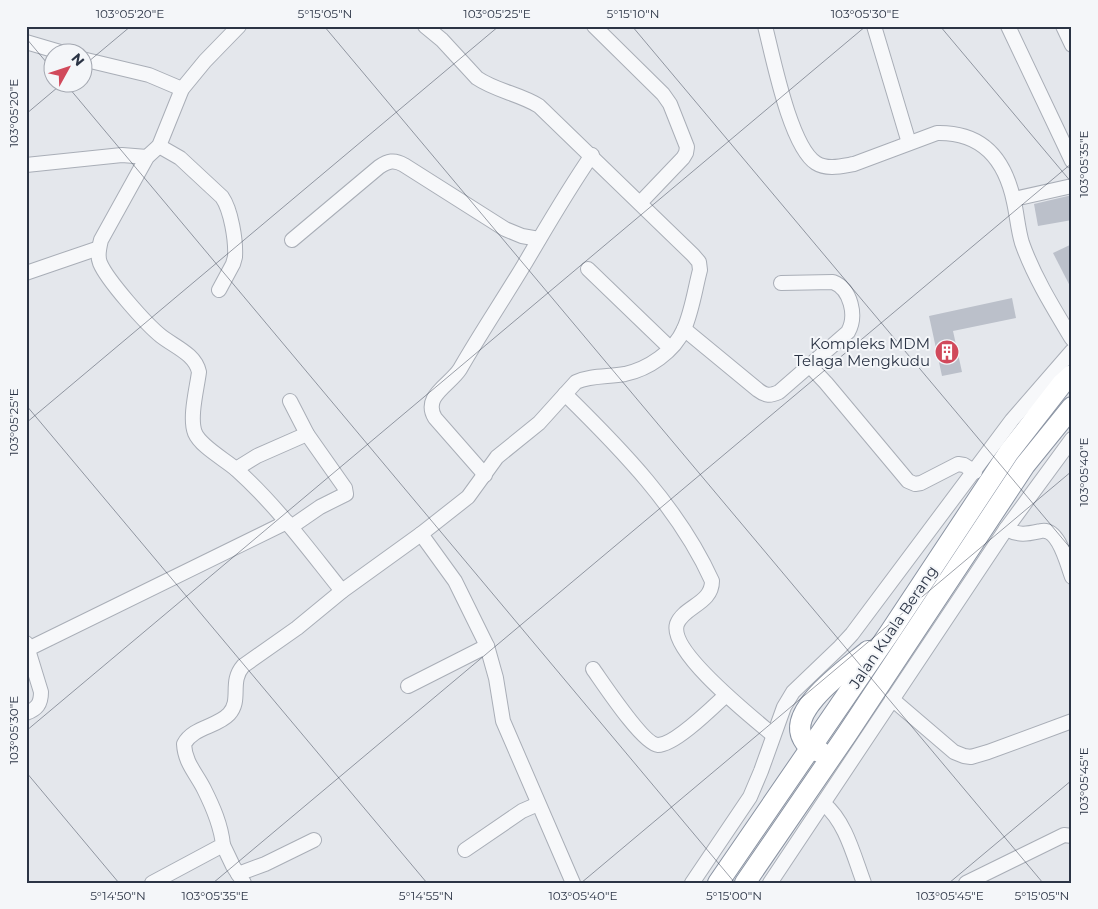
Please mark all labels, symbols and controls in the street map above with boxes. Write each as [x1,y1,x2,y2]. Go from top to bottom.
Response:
text: 103°05'20"E [96,6,164,21]
text: 5°15'05"N [298,6,352,21]
text: 103°05'25"E [463,6,531,21]
text: 5°15'10"N [607,6,659,21]
text: 103°05'30"E [831,6,899,21]
north arrow [42,42,92,92]
text: N [67,50,88,70]
text: 103°05'20"E [6,79,21,147]
text: 103°05'35"E [1076,130,1091,198]
place label: Kompleks MDM Telaga Mengkudu [794,334,930,370]
building icon: Kompleks MDM Telaga Mengkudu [934,339,960,365]
text: 103°05'25"E [6,388,21,456]
text: 103°05'40"E [1076,438,1091,506]
street label: Jalan Kuala Berang [844,562,941,693]
text: 103°05'30"E [6,696,21,764]
text: 103°05'45"E [1076,747,1091,815]
text: 5°14'50"N [90,888,146,903]
text: 103°05'35"E [181,888,249,903]
text: 5°14'55"N [399,888,453,903]
text: 103°05'40"E [549,888,617,903]
text: 5°15'00"N [706,888,762,903]
text: 103°05'45"E [916,888,984,903]
text: 5°15'05"N [1015,888,1069,903]

